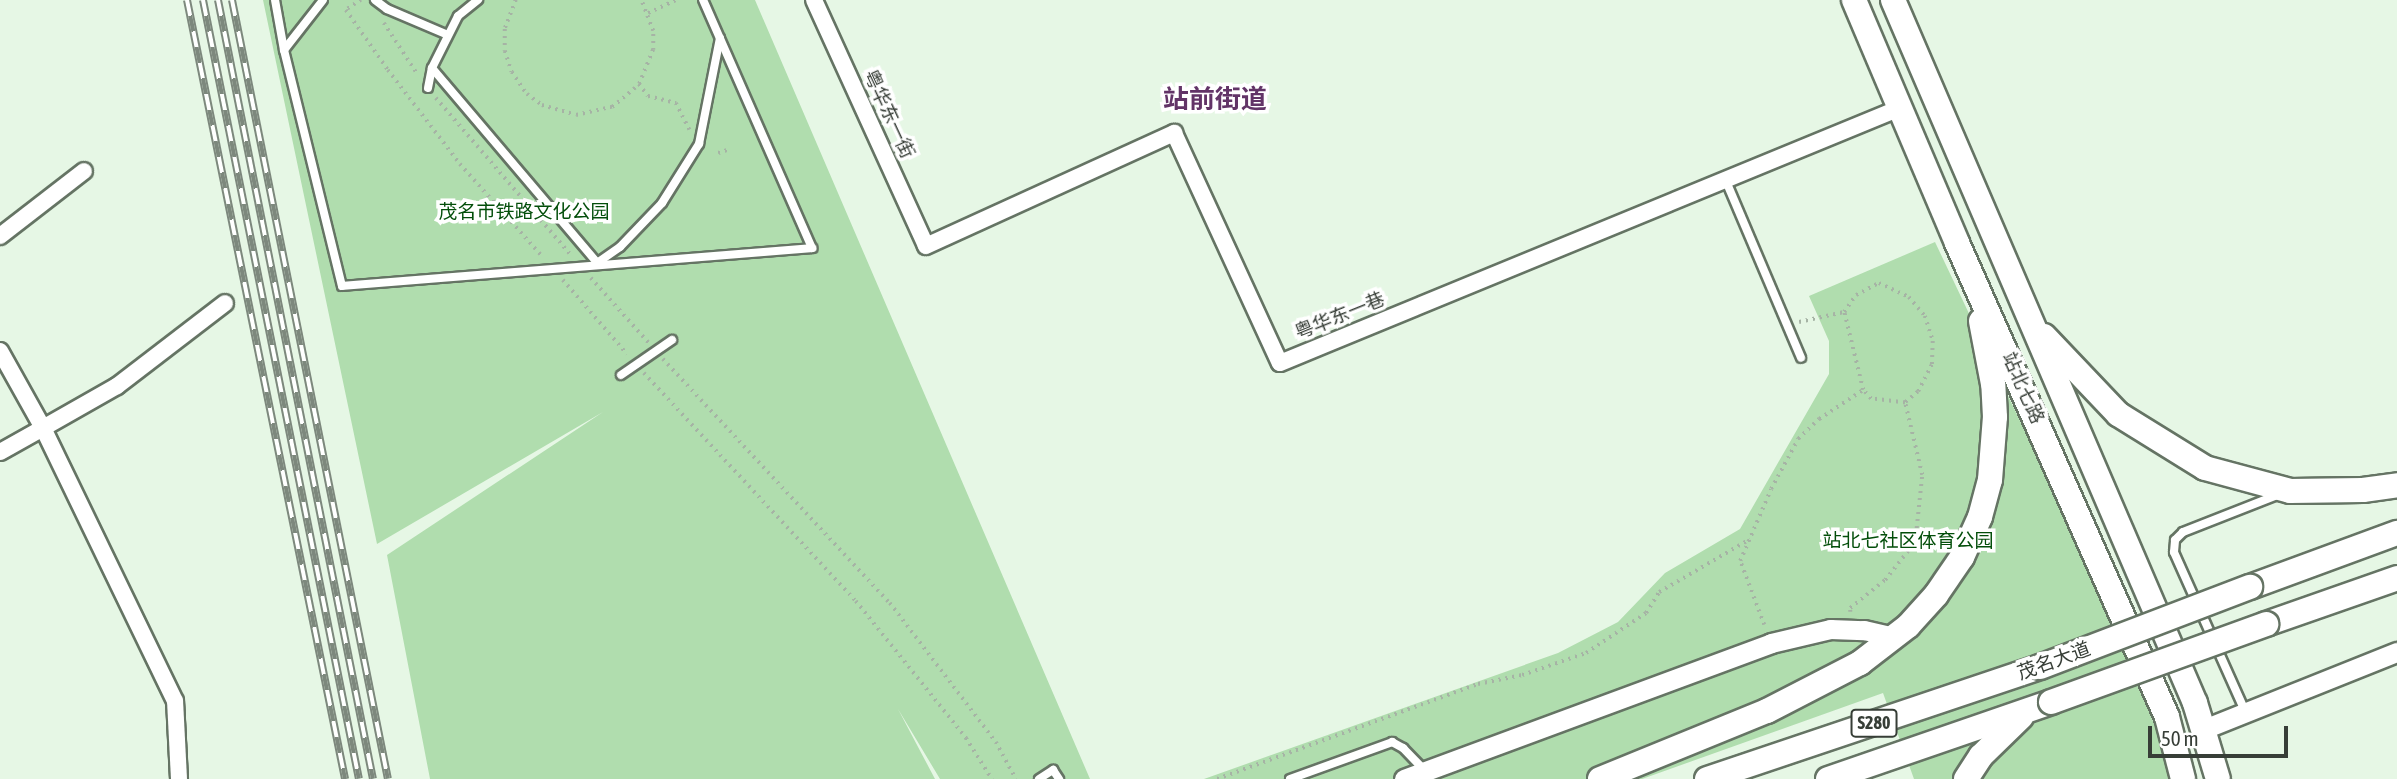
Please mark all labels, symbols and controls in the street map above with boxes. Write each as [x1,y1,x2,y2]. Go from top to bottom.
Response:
street label: 粤华东一街 [859,66,919,162]
district label: 站前街道 [1163,84,1267,116]
park label: 茂名市铁路文化公园 [439,201,609,223]
street label: 粤华东一巷 [1292,288,1388,344]
street label: 站北七路 [1997,349,2049,427]
park label: 站北七社区体育公园 [1823,530,1993,552]
street label: 茂名大道 [2014,637,2094,685]
road number: S280 [1850,708,1898,738]
scale bar [2152,712,2292,756]
text: 50 m [2161,726,2199,750]

